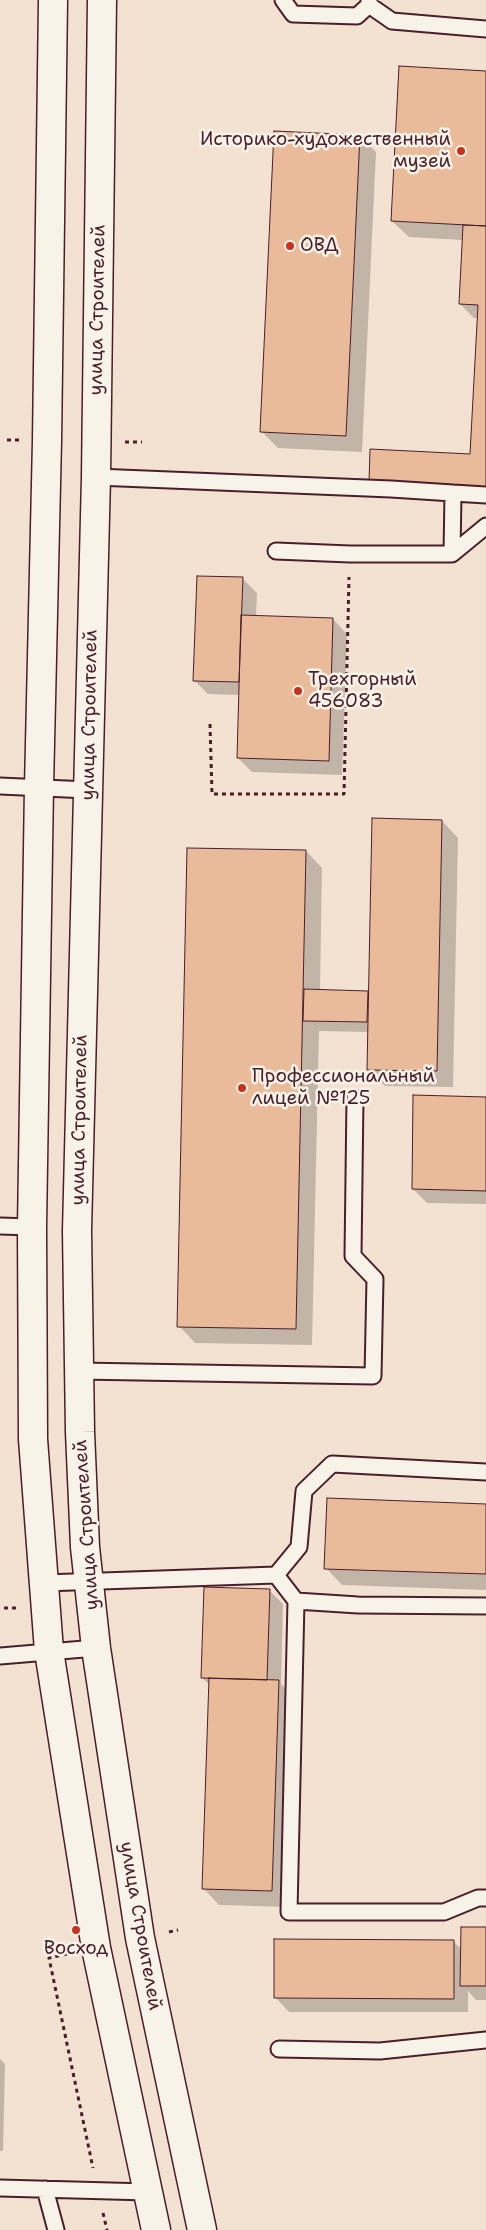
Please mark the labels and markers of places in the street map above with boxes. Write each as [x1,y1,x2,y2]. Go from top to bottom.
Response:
place label: Историко-художественный музей [200,129,451,173]
marker: Историко-художественный музей [455,145,467,157]
place label: ОВД [300,235,339,257]
marker: ОВД [284,240,296,252]
place label: Трехгорный 456083 [308,669,417,713]
marker: Трехгорный 456083 [292,685,304,697]
place label: Профессиональный лицей №125 [252,1066,435,1110]
marker: Профессиональный лицей №125 [236,1082,248,1094]
marker: Восход [70,1924,82,1936]
place label: Восход [44,1938,108,1960]

